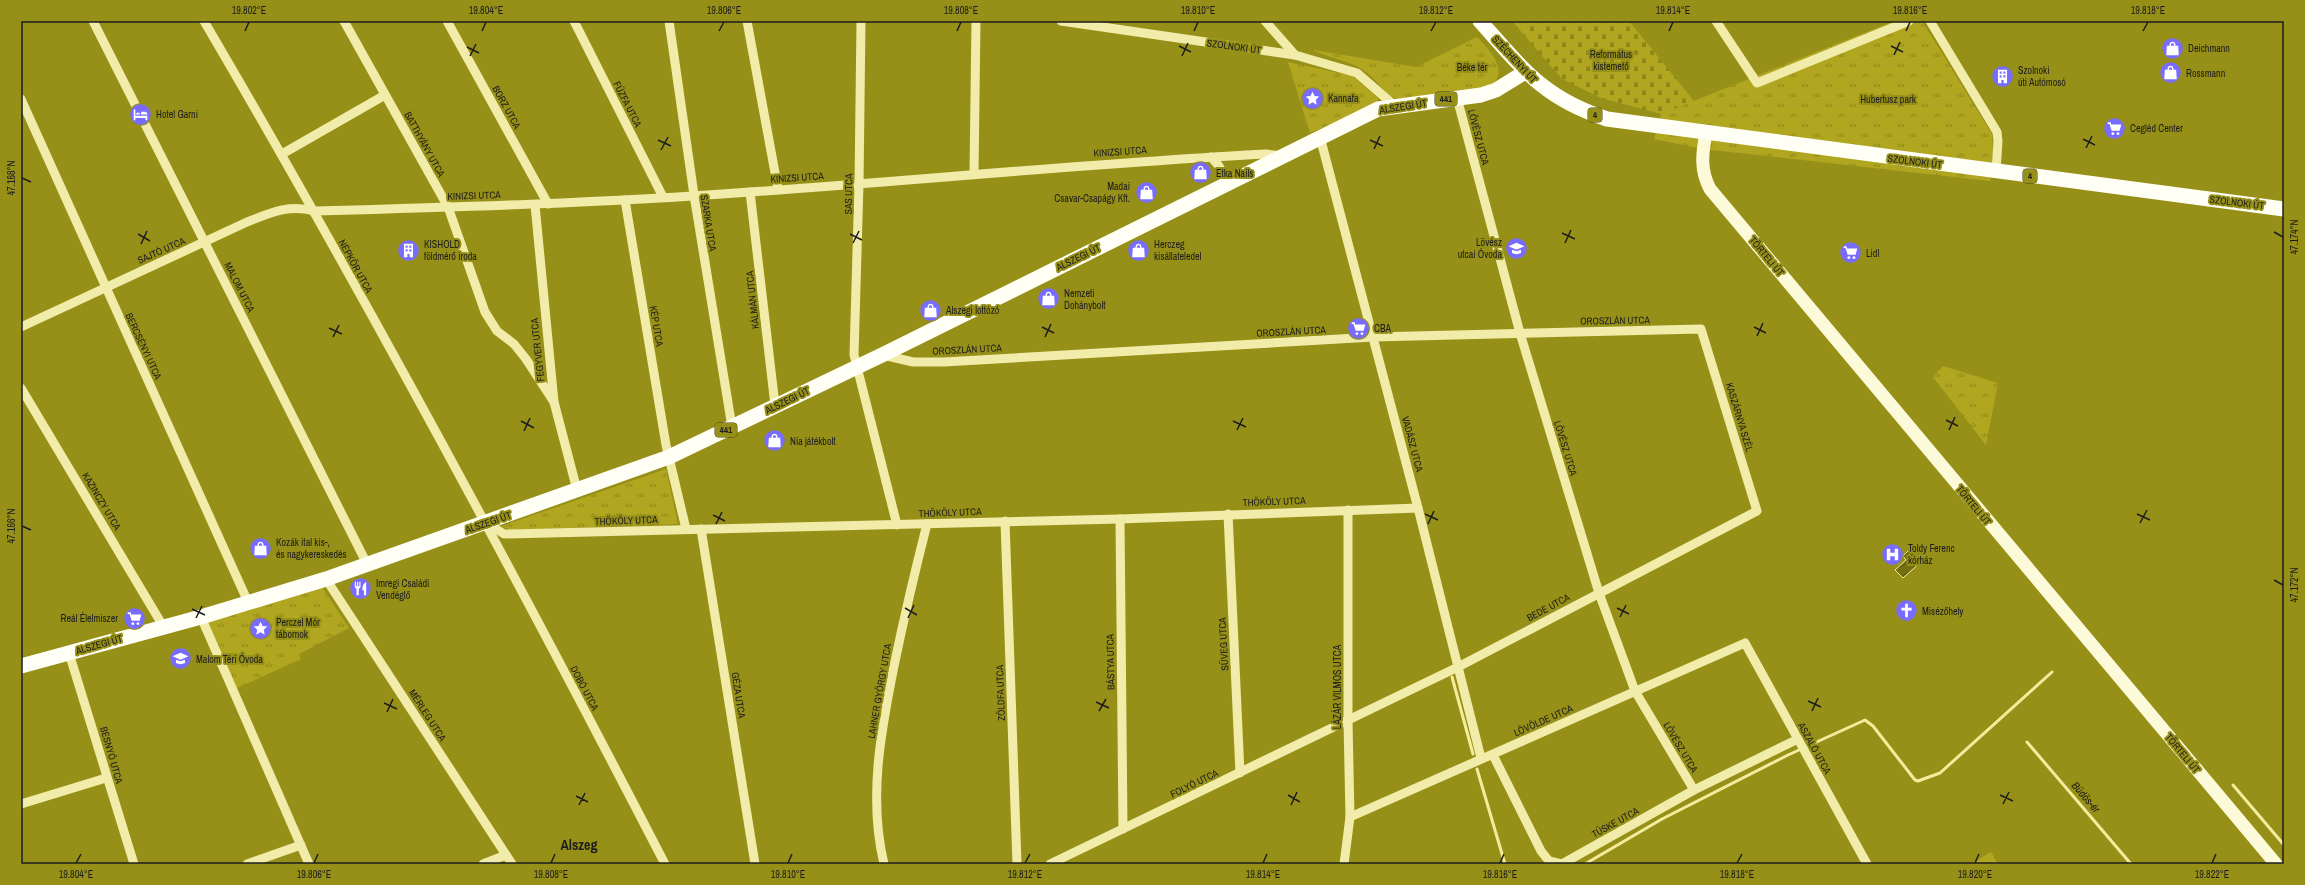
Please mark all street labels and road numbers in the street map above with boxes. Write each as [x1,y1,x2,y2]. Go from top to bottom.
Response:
street label: SZÉCHENYI ÚT [1489,33,1540,86]
street label: SZOLNOKI ÚT [1206,36,1262,57]
street label: FŰZFA UTCA [610,79,645,130]
street label: BORZ UTCA [489,83,524,132]
road number: 441 [1435,92,1457,106]
street label: ALSZEGI ÚT [1377,96,1428,117]
street label: LÖVÉSZ UTCA [1465,108,1492,167]
road number: 4 [1588,108,1602,122]
street label: BATTHYÁNY UTCA [401,109,448,180]
street label: KINIZSI UTCA [1093,143,1148,160]
street label: SZOLNOKI ÚT [1887,152,1943,171]
street label: KINIZSI UTCA [770,169,825,186]
road number: 4 [2023,169,2037,183]
street label: SAS UTCA [842,173,855,215]
street label: KINIZSI UTCA [447,188,501,203]
street label: SZOLNOKI ÚT [2209,193,2265,212]
street label: SZARKA UTCA [698,194,719,253]
street label: SAJTÓ UTCA [135,234,188,267]
street label: TÖRTELI ÚT [1746,234,1787,279]
street label: NÉPKÖR UTCA [336,237,376,296]
street label: ALSZEGI ÚT [1053,241,1103,274]
street label: MALOM UTCA [221,260,258,315]
street label: KÁLMÁN UTCA [743,270,762,330]
street label: KÉP UTCA [647,305,666,348]
street label: BERCSÉNYI UTCA [122,311,165,382]
street label: OROSZLÁN UTCA [1580,313,1650,328]
street label: FEGYVER UTCA [528,317,547,382]
street label: OROSZLÁN UTCA [1256,323,1327,340]
street label: OROSZLÁN UTCA [932,341,1003,358]
street label: KASZÁRNYA SZÉL [1723,381,1756,454]
street label: ALSZEGI ÚT [762,384,812,417]
street label: VADÁSZ UTCA [1399,415,1426,474]
street label: LÖVÉSZ UTCA [1551,419,1580,478]
road number: 441 [715,423,737,437]
street label: KAZINCZY UTCA [79,470,124,533]
street label: TÖRTELI ÚT [1953,483,1994,528]
street label: THÖKÖLY UTCA [1242,494,1306,509]
street label: THÖKÖLY UTCA [918,505,982,520]
street label: ALSZEGI ÚT [462,509,513,537]
street label: THÖKÖLY UTCA [594,513,658,528]
street label: BEDE UTCA [1524,590,1572,624]
street label: SÜVEG UTCA [1216,616,1231,671]
street label: ALSZEGI ÚT [73,632,124,658]
street label: BÁSTYA UTCA [1104,633,1117,690]
street label: LAHNER GYÖRGY UTCA [865,642,894,739]
street label: LÁZÁR VILMOS UTCA [1331,644,1344,729]
street label: DOBÓ UTCA [567,664,602,713]
street label: ZÖLDFA UTCA [993,664,1008,721]
street label: GÉZA UTCA [728,671,749,720]
street label: MÉRLEG UTCA [406,687,449,744]
street label: LÖVÖLDE UTCA [1512,701,1575,739]
street label: LÖVÉSZ UTCA [1660,719,1701,775]
street label: ASZALÓ UTCA [1795,719,1834,777]
street label: BESNYŐ UTCA [97,725,126,786]
street label: TÖRTELI ÚT [2162,731,2203,776]
street label: FOLYÓ UTCA [1168,766,1221,801]
street label: TÜSKE UTCA [1589,804,1642,841]

